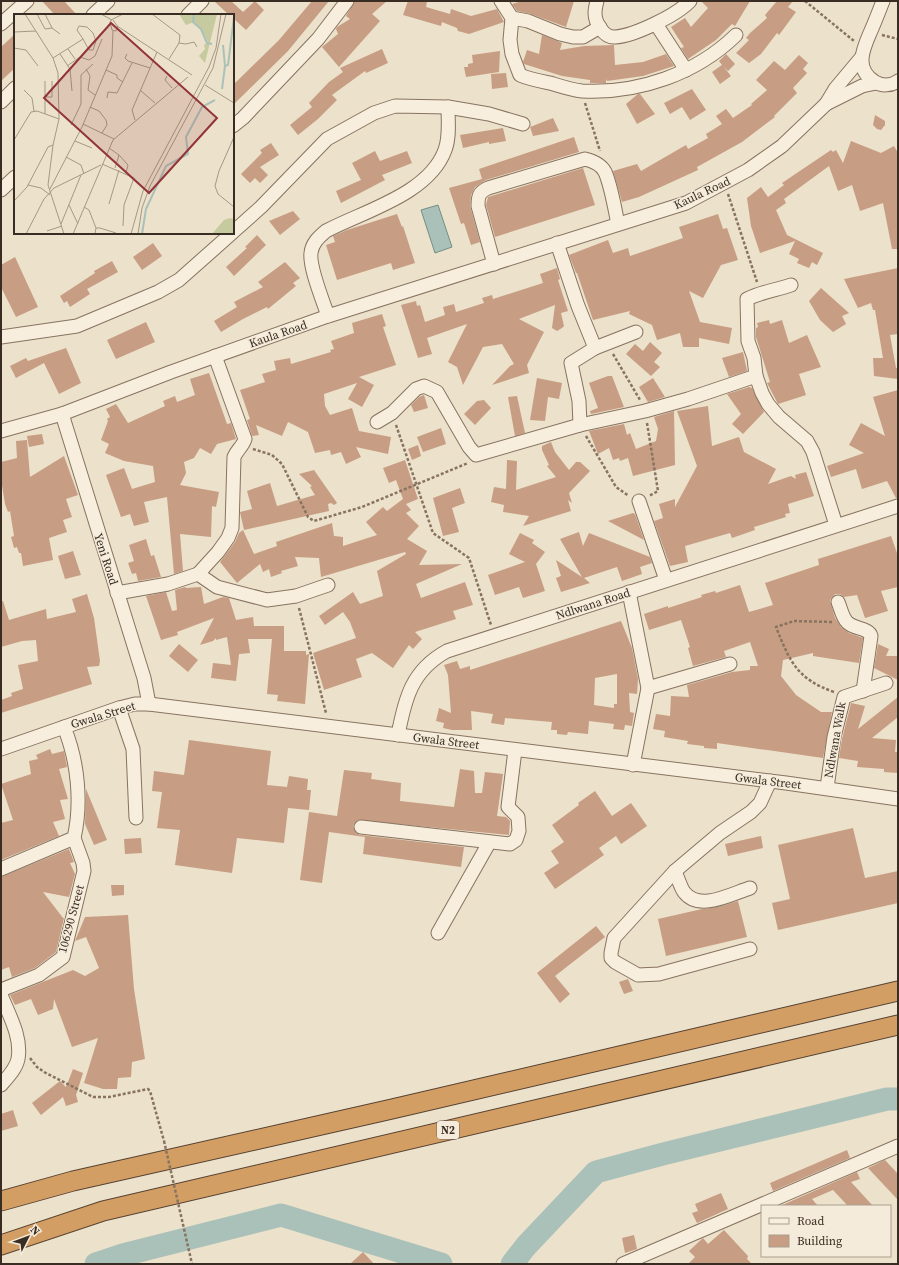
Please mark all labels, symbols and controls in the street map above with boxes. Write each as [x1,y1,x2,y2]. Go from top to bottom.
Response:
inset map [14,14,234,234]
street label: Kaula Road [671,173,733,213]
street label: Kaula Road [247,317,309,351]
street label: Yeni Road [90,531,122,587]
street label: Ndlwana Road [554,584,632,624]
street label: Gwala Street [69,698,137,732]
street label: Ndlwana Walk [820,700,850,779]
street label: Gwala Street [412,729,480,753]
street label: Gwala Street [734,769,802,793]
street label: 106290 Street [54,883,88,955]
road number: N2 [437,1121,459,1139]
legend [761,1205,891,1257]
text: Road [797,1213,824,1229]
north arrow [8,1217,48,1257]
text: N [27,1223,43,1239]
text: Building [797,1233,842,1249]

